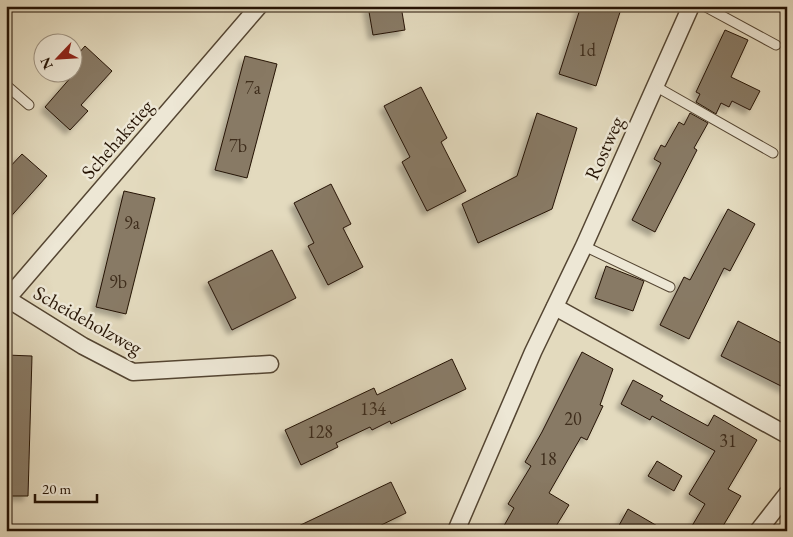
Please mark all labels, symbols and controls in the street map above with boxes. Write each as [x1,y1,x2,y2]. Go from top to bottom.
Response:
north arrow [32,32,82,82]
house number: 1d [578,38,597,61]
text: N [35,54,57,72]
house number: 7a [245,76,262,99]
street label: Schehakstieg [75,94,159,184]
street label: Rostweg [579,112,630,184]
house number: 7b [229,134,247,157]
house number: 9a [124,211,141,234]
house number: 9b [109,270,127,293]
street label: Scheideholzweg [29,279,147,361]
house number: 134 [360,397,386,420]
house number: 20 [564,407,582,430]
house number: 128 [307,420,333,443]
house number: 31 [719,429,737,452]
house number: 18 [539,447,557,470]
scale bar [35,472,98,504]
text: 20 m [42,479,71,498]

